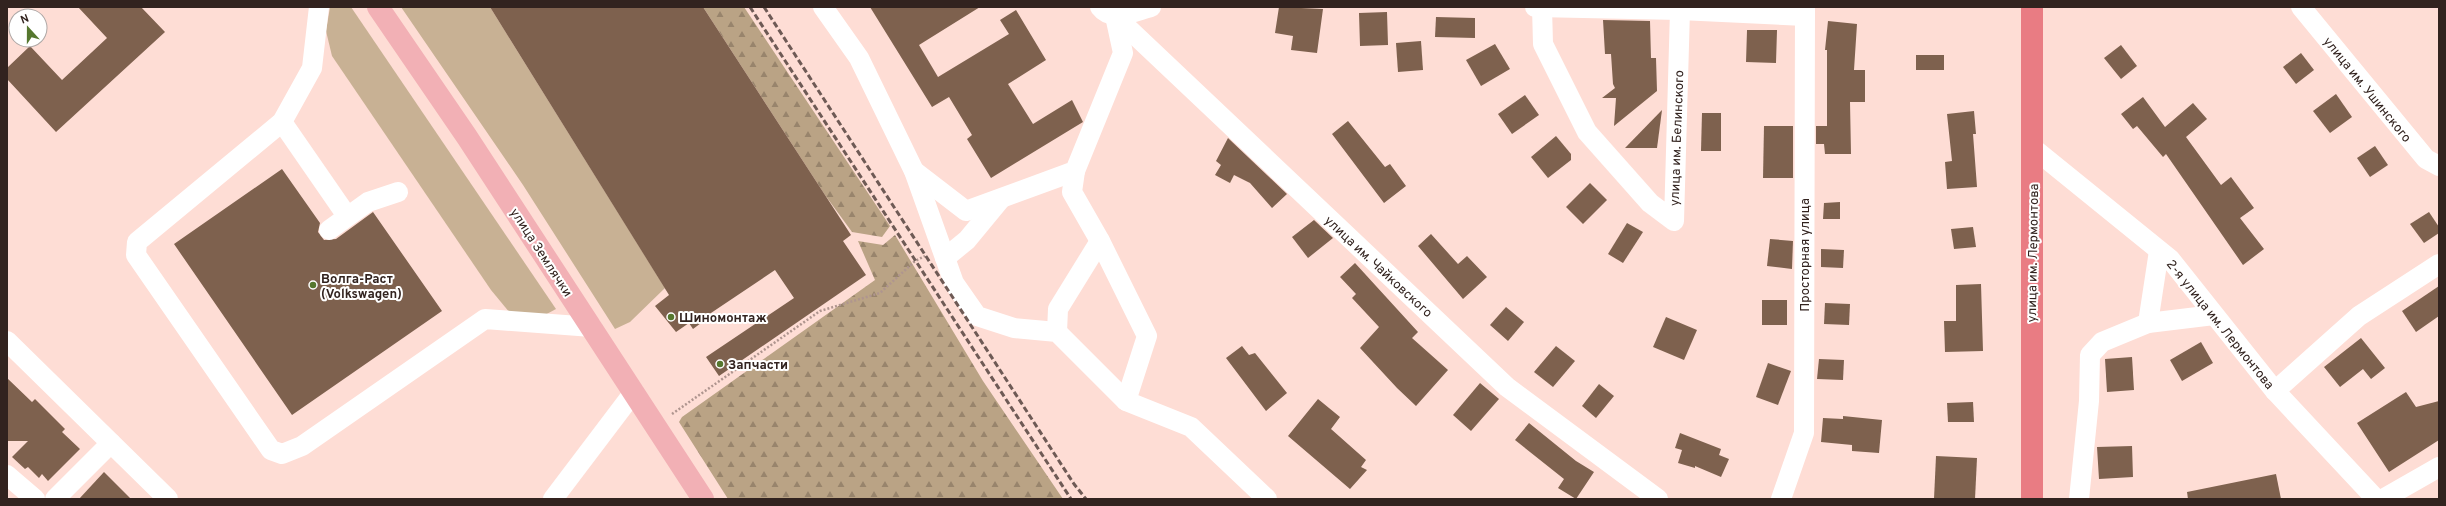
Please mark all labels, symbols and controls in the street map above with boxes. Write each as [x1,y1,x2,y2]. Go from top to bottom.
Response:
north arrow [8,8,48,48]
text: N [19,12,31,28]
street label: улица им. Ушинского [2319,34,2414,146]
street label: улица им. Белинского [1668,70,1688,206]
street label: улица им. Лермонтова [2025,183,2043,323]
street label: Просторная улица [1798,198,1814,312]
street label: улица Землячки [506,206,575,300]
street label: улица им. Чайковского [1320,213,1435,322]
street label: 2-я улица им. Лермонтова [2162,257,2277,393]
place label: Волга-Раст (Volkswagen) [321,272,402,303]
marker: Волга-Раст (Volkswagen) [308,280,318,290]
place label: Шиномонтаж [679,311,767,327]
marker: Шиномонтаж [666,312,676,322]
place label: Запчасти [728,358,788,374]
marker: Запчасти [715,359,725,369]

